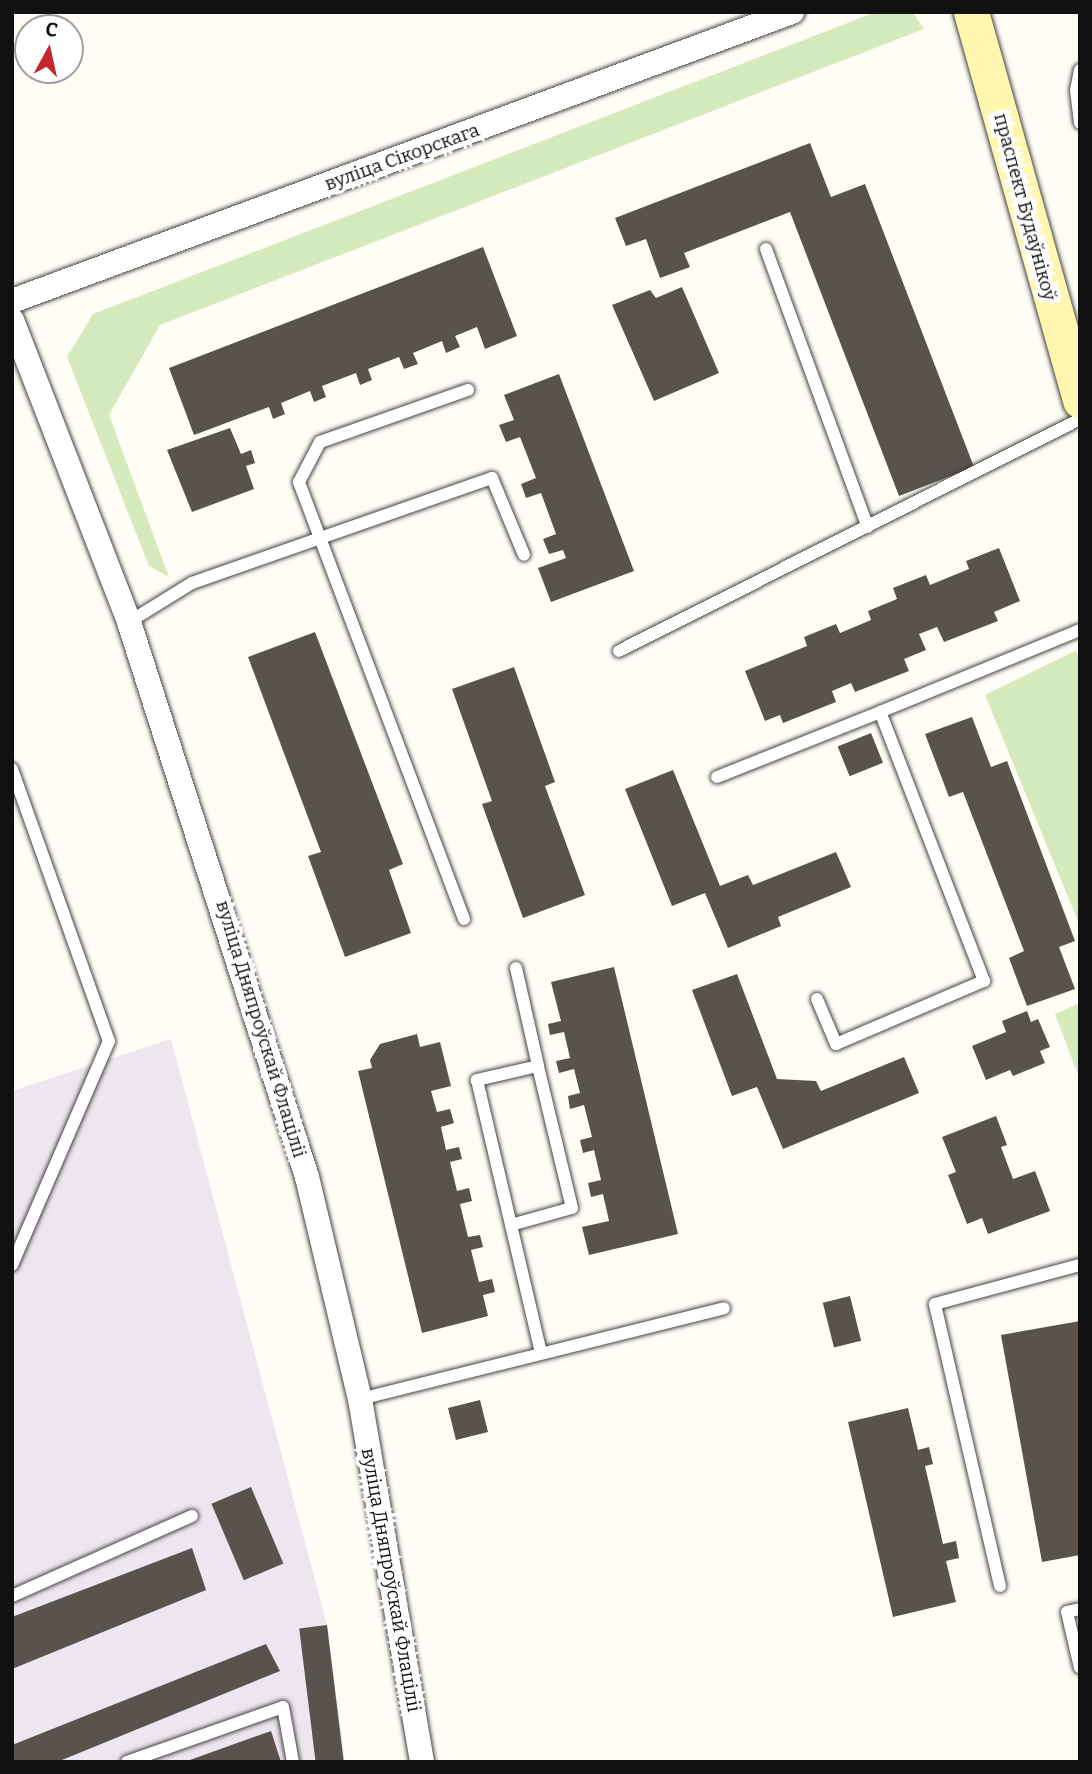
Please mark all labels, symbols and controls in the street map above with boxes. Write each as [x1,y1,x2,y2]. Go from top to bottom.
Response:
north arrow [14,14,84,84]
text: С [44,17,59,42]
street label: праспект Будаўнікоў [989,111,1061,303]
street label: вуліца Сікорскага [322,118,482,196]
street label: вуліца Дняпроўскай Флаціліі [211,898,311,1160]
street label: вуліца Дняпроўскай Флаціліі [357,1446,425,1714]

